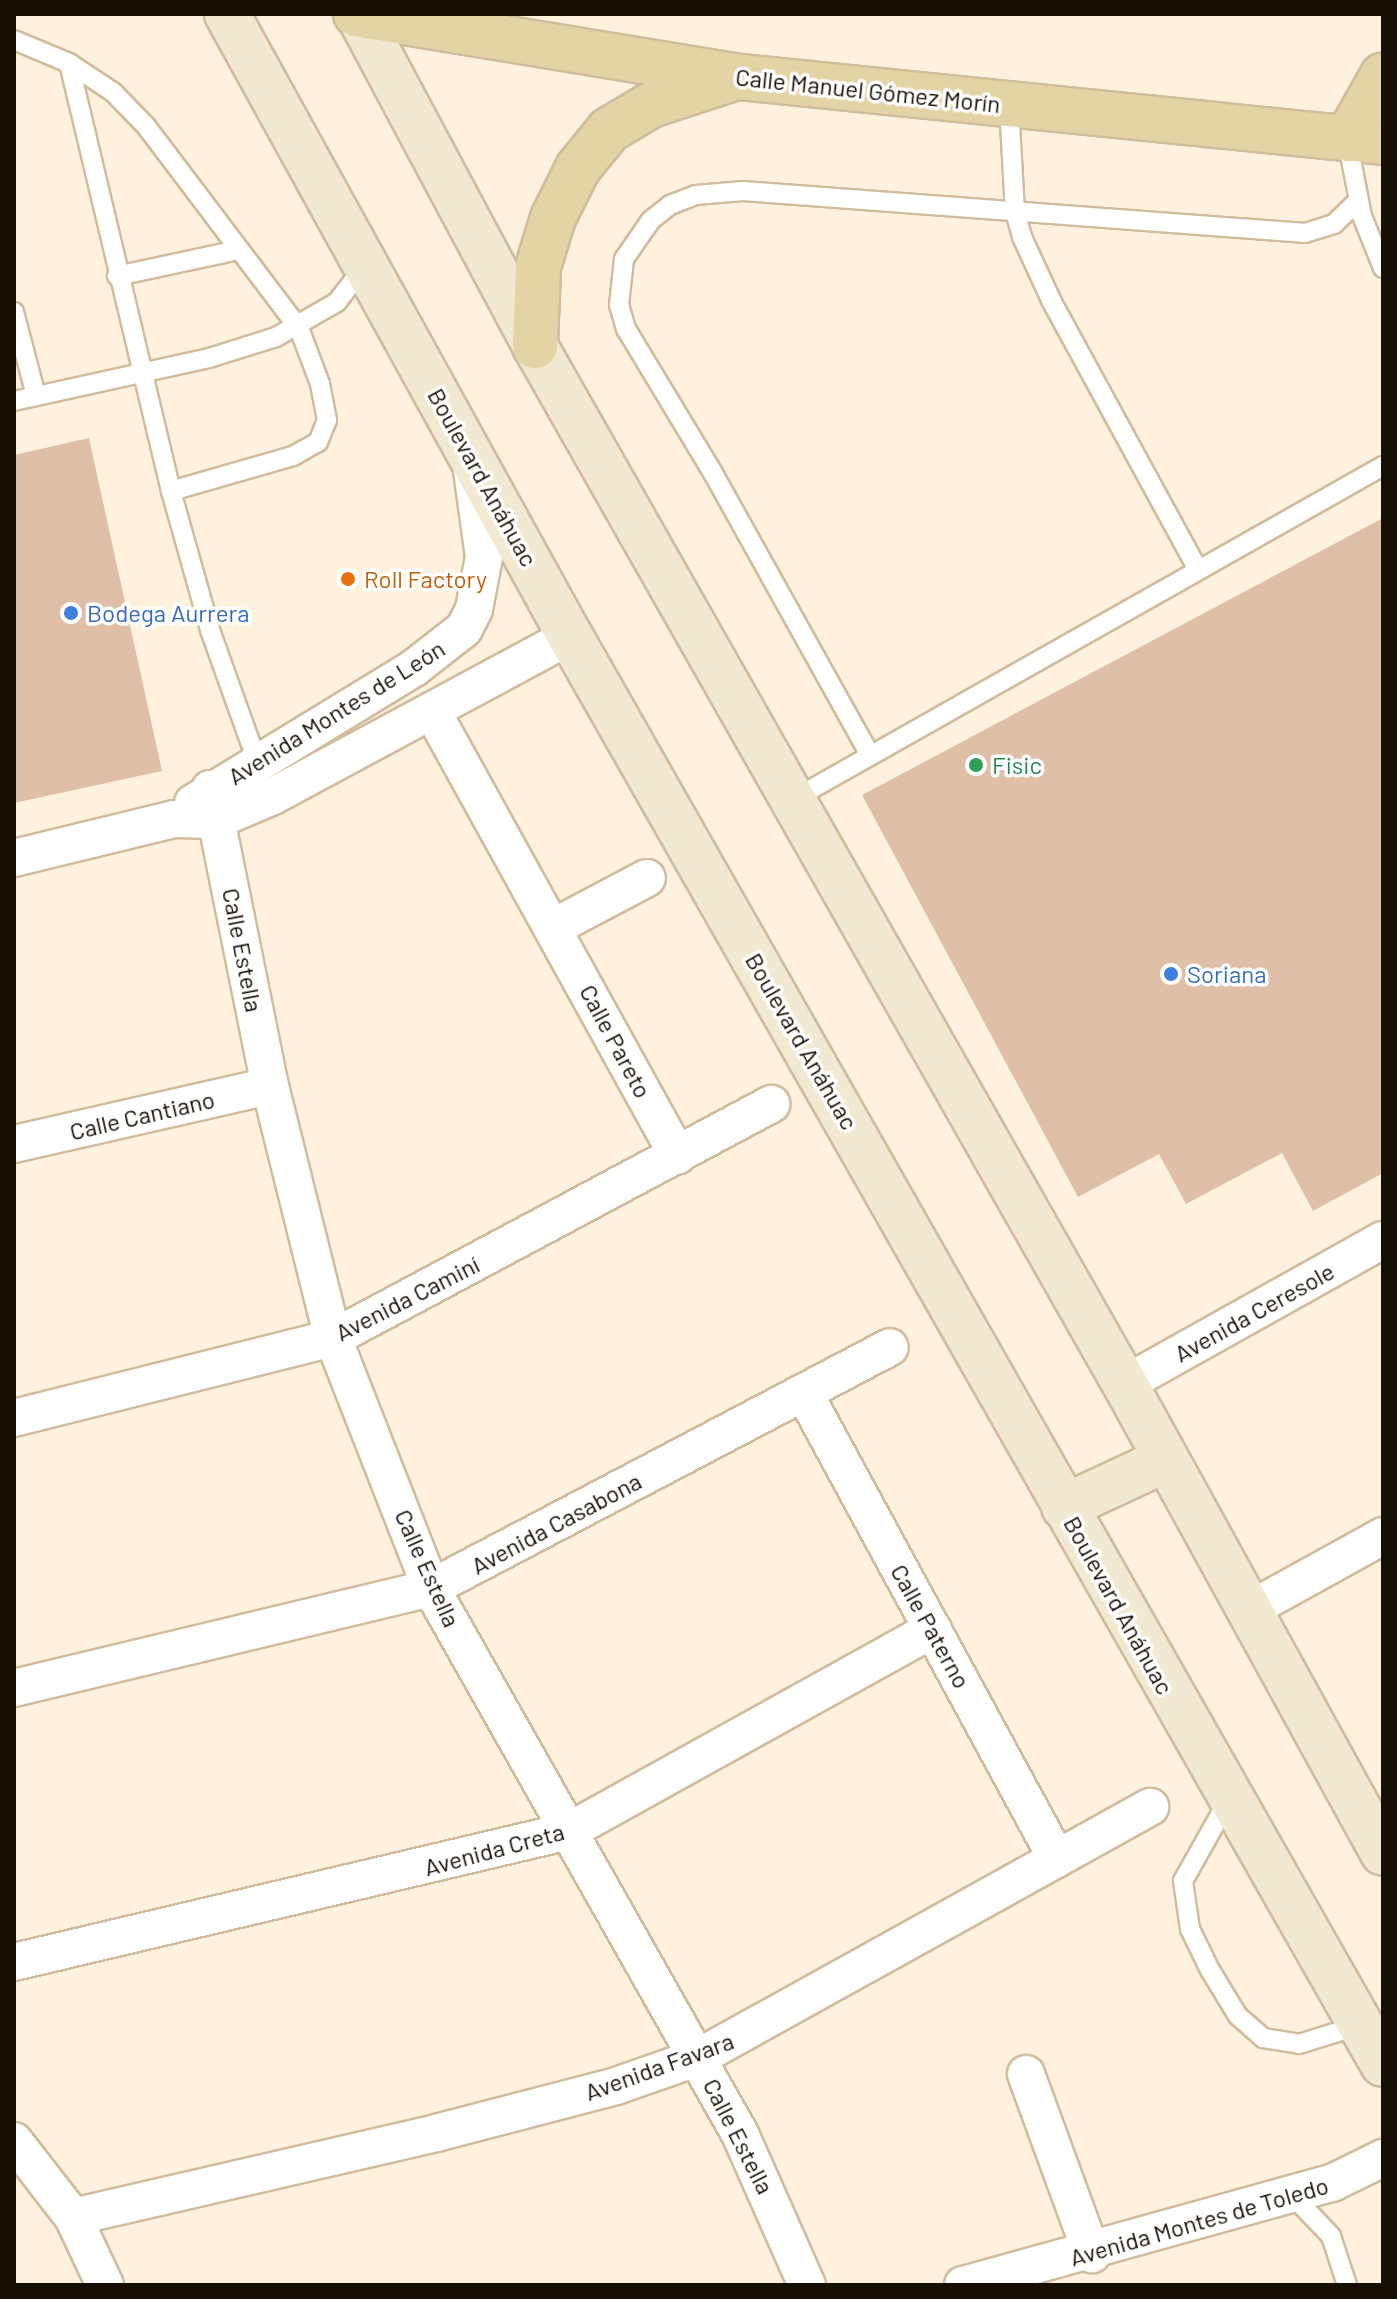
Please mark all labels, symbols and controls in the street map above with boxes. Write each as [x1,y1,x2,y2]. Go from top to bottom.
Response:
street label: Calle Manuel Gómez Morín [734,62,1002,118]
street label: Boulevard Anáhuac [422,383,544,571]
place label: Roll Factory [364,565,487,593]
marker: Roll Factory [339,570,357,588]
place label: Bodega Aurrera [87,599,249,627]
marker: Bodega Aurrera [62,604,80,622]
street label: Avenida Montes de León [222,633,450,791]
place label: Fisic [992,751,1042,779]
marker: Fisic [967,756,985,774]
street label: Calle Estella [217,886,269,1014]
street label: Boulevard Anáhuac [740,948,864,1134]
place label: Soriana [1187,960,1266,988]
marker: Soriana [1162,965,1180,983]
street label: Calle Pareto [574,979,658,1103]
street label: Calle Cantiano [67,1084,217,1146]
street label: Avenida Caminí [330,1249,484,1347]
street label: Avenida Ceresole [1169,1256,1339,1368]
street label: Avenida Casabona [466,1466,646,1580]
street label: Calle Estella [389,1505,467,1631]
street label: Boulevard Anáhuac [1058,1511,1180,1699]
street label: Calle Paterno [885,1559,977,1693]
street label: Avenida Creta [421,1816,567,1882]
street label: Avenida Favara [581,2026,737,2106]
street label: Calle Estella [698,2073,780,2199]
street label: Avenida Montes de Toledo [1066,2170,1332,2272]

